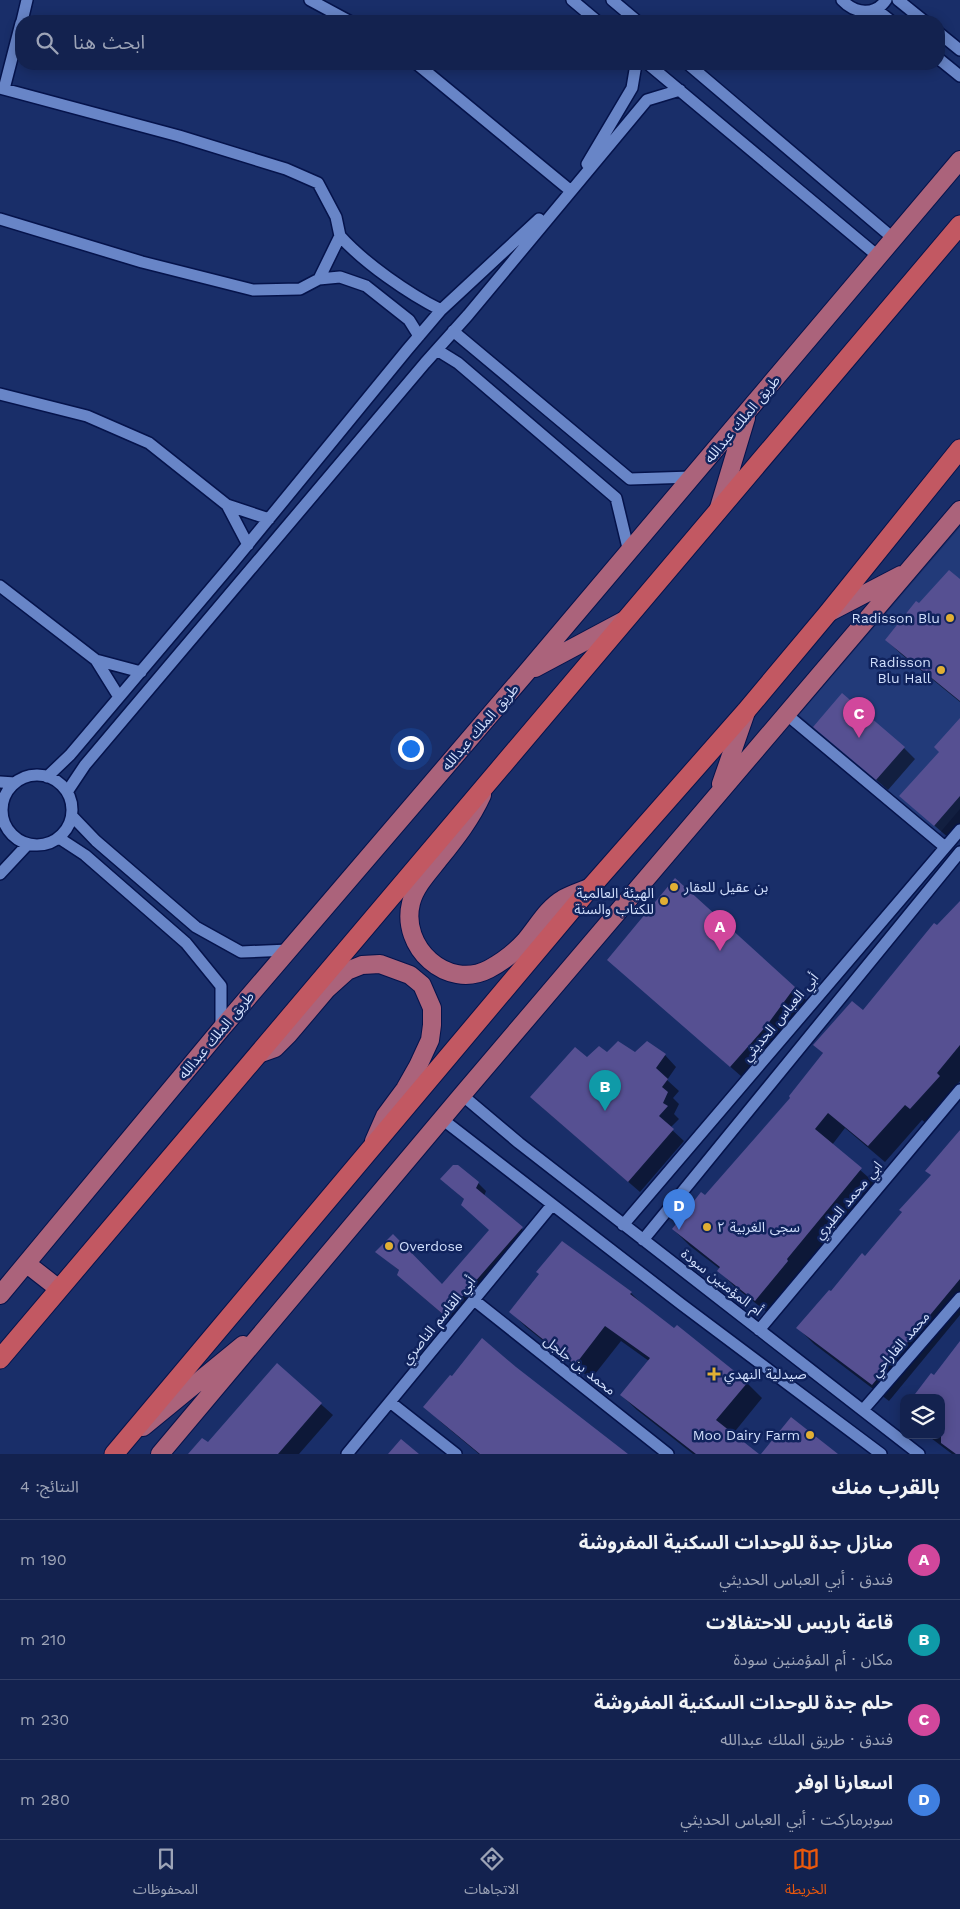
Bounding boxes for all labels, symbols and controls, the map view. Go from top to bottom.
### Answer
search box [15,15,945,70]
icon: search [33,29,61,57]
text: ابحث هنا [73,31,145,54]
street label: طريق الملك عبدالله [701,372,785,467]
place label: Radisson Blu [852,610,940,626]
marker: Radisson Blu [944,612,956,624]
place label: Radisson Blu Hall [869,654,932,686]
marker: Radisson Blu Hall [935,664,947,676]
street label: طريق الملك عبدالله [438,681,523,775]
pin: C [843,697,875,738]
your location [398,736,424,762]
place label: بن عقيل للعقار [683,879,768,896]
marker: بن عقيل للعقار [668,881,680,893]
place label: الهيئة العالمية للكتاب والسنة [574,885,654,918]
marker: الهيئة العالمية للكتاب والسنة [658,895,670,907]
pin: A [704,910,736,951]
street label: أبي العباس الحديثي [738,969,824,1066]
street label: طريق الملك عبدالله [175,988,259,1083]
pin: B [589,1070,621,1111]
street label: ابي محمد الطبري [811,1158,888,1244]
pin: D [663,1189,695,1230]
place label: سجى الغربية ٢ [717,1219,800,1236]
marker: سجى الغربية ٢ [701,1221,713,1233]
place label: Overdose [399,1238,463,1254]
marker: Overdose [383,1240,395,1252]
street label: أم المؤمنين سودة [676,1245,767,1321]
street label: أبي القاسم الناصري [397,1272,481,1369]
street label: محمد القاراحي [867,1308,935,1382]
street label: محمد بن جلجل [540,1332,619,1399]
place label: صيدلية النهدي [724,1366,807,1385]
marker: صيدلية النهدي [708,1368,720,1380]
map controls [900,1394,945,1439]
button: layers [900,1394,945,1439]
place label: Moo Dairy Farm [693,1427,800,1443]
marker: Moo Dairy Farm [804,1429,816,1441]
text: بالقرب منك [832,1474,940,1499]
text: النتائج: 4 [20,1477,79,1496]
text: منازل جدة للوحدات السكنية المفروشة [579,1531,893,1554]
text: 190 m [20,1550,67,1569]
text: A [919,1550,929,1569]
text: فندق · أبي العباس الحديثي [719,1570,893,1589]
text: قاعة باريس للاحتفالات [706,1611,893,1634]
text: 210 m [20,1630,66,1649]
text: B [919,1630,929,1649]
text: مكان · أم المؤمنين سودة [733,1650,893,1669]
text: حلم جدة للوحدات السكنية المفروشة [594,1691,893,1714]
text: 230 m [20,1710,69,1729]
text: C [919,1710,929,1729]
text: فندق · طريق الملك عبدالله [720,1730,893,1749]
text: اسعارنا اوفر [796,1771,893,1794]
text: 280 m [20,1790,70,1809]
text: D [918,1790,930,1809]
text: سوبرماركت · أبي العباس الحديثي [680,1810,893,1829]
tab: المحفوظات [133,1845,198,1904]
tab: الاتجاهات [464,1845,519,1904]
tab: الخريطة [785,1845,827,1904]

